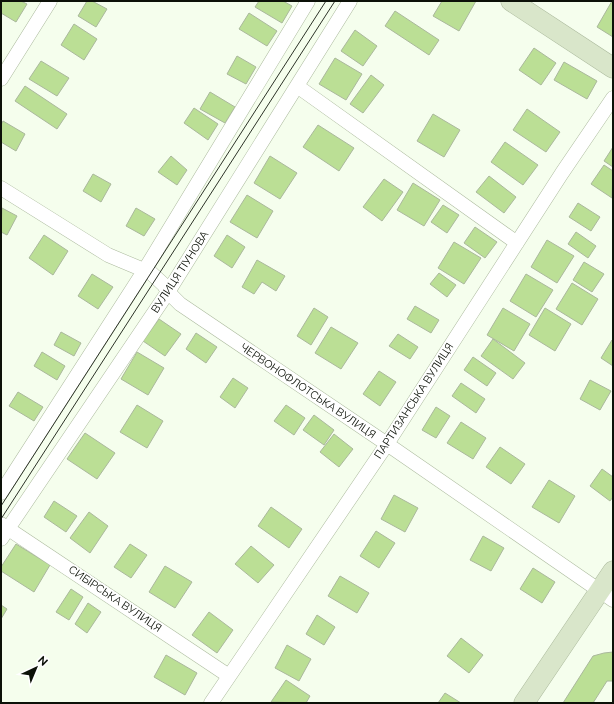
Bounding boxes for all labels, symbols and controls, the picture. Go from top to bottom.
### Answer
street label: ВУЛИЦЯ ТІУНОВА [149,228,212,315]
street label: ЧЕРВОНОФЛОТСЬКА ВУЛИЦЯ [238,341,378,441]
street label: ПАРТИЗАНСЬКА ВУЛИЦЯ [372,341,456,461]
street label: СИБІРСЬКА ВУЛИЦЯ [66,563,164,635]
north arrow [16,648,56,688]
text: N [35,654,50,669]

